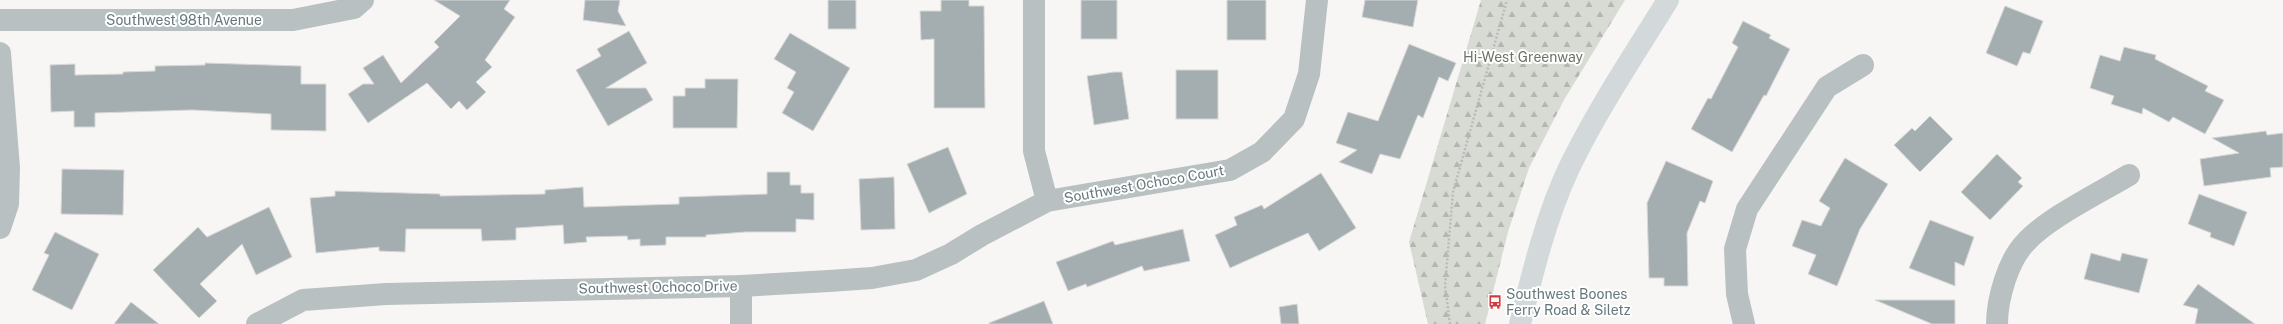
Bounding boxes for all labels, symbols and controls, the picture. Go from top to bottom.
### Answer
street label: Southwest 98th Avenue [106,12,262,28]
park label: Hi-West Greenway [1463,49,1583,65]
street label: Southwest Ochoco Court [1063,162,1225,206]
street label: Southwest Ochoco Drive [578,278,738,296]
place label: Southwest Boones Ferry Road & Siletz [1506,286,1631,318]
bus stop icon: Southwest Boones Ferry Road & Siletz [1487,294,1503,310]

